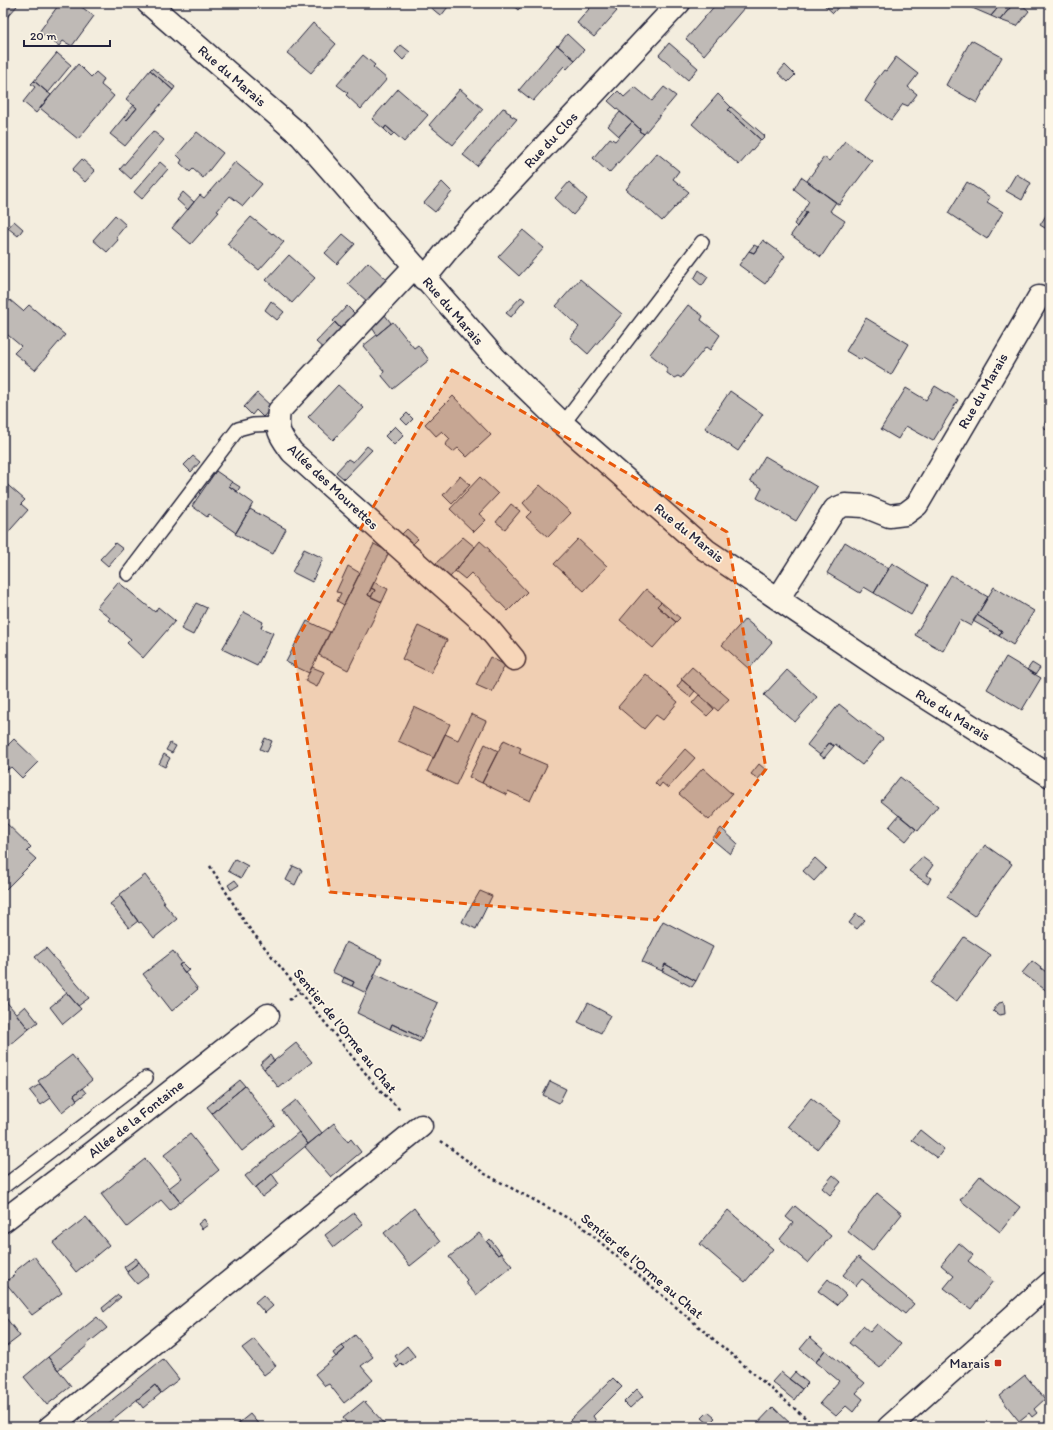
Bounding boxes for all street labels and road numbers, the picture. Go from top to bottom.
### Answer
street label: Rue du Marais [194,42,270,110]
street label: Rue du Clos [521,108,581,172]
street label: Rue du Marais [419,273,487,349]
street label: Rue du Marais [954,350,1012,432]
street label: Allée des Mourettes [284,441,382,533]
street label: Rue du Marais [651,500,727,566]
street label: Rue du Marais [912,685,994,745]
street label: Sentier de l'Orme au Chat [290,965,400,1097]
street label: Allée de la Fontaine [85,1076,188,1162]
street label: Sentier de l'Orme au Chat [577,1210,707,1322]

